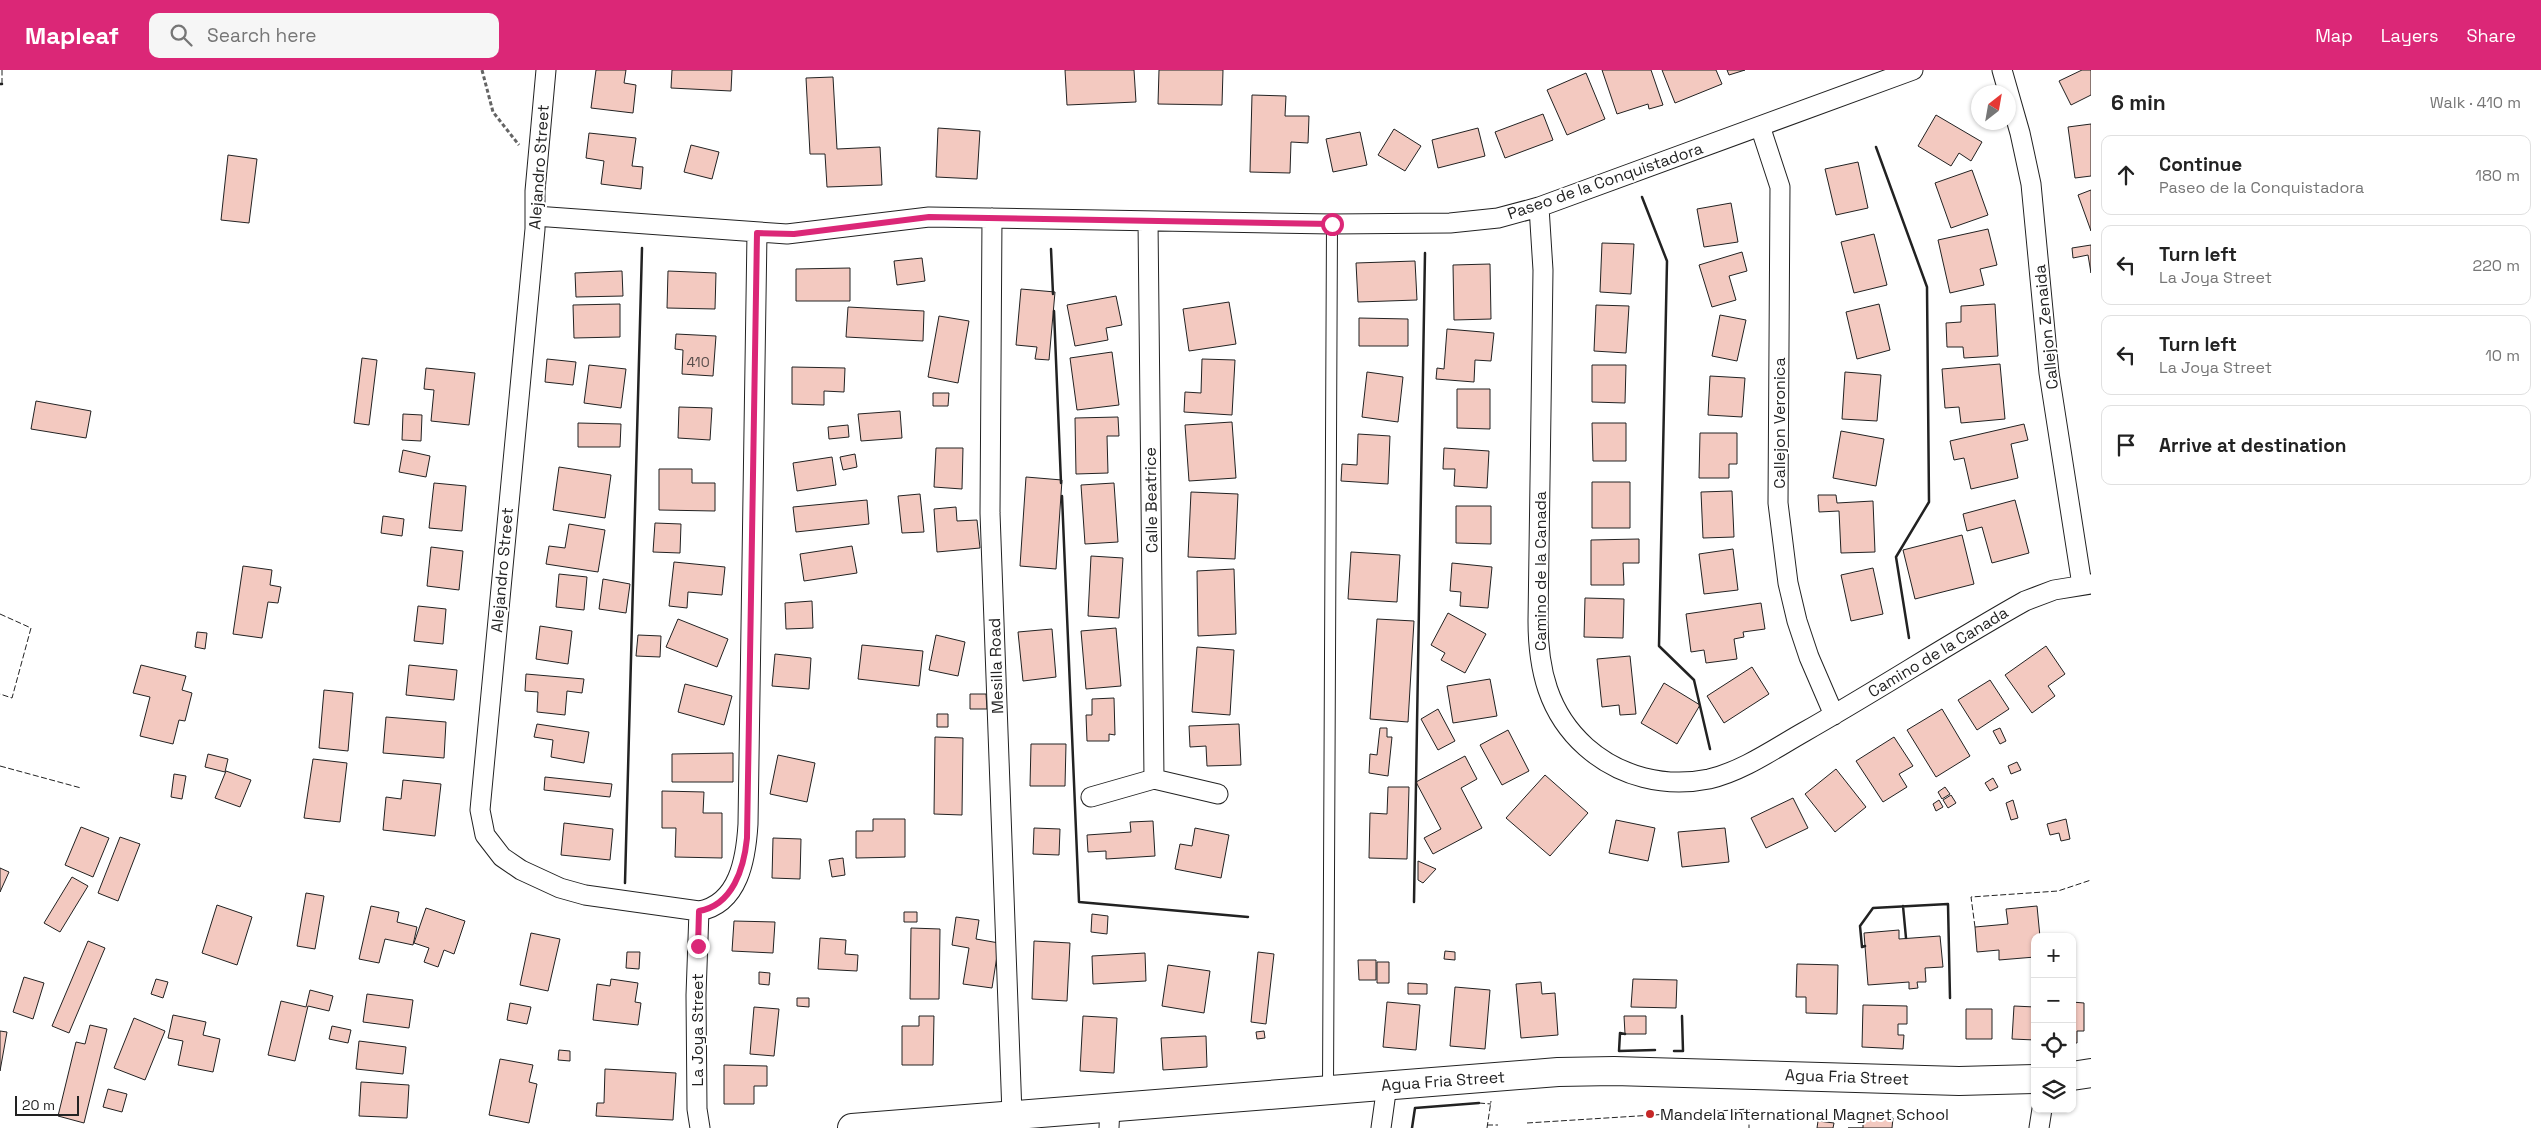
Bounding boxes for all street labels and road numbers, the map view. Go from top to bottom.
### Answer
street label: Alejandro Street [524,104,554,230]
street label: Paseo de la Conquistadora [1505,138,1705,224]
street label: Callejon Zenaida [2029,264,2063,390]
street label: Callejon Veronica [1769,357,1790,489]
street label: Calle Beatrice [1140,447,1162,553]
street label: Camino de la Canada [1530,491,1551,651]
street label: Alejandro Street [486,507,518,633]
street label: Camino de la Canada [1864,602,2012,702]
street label: Mesilla Road [984,618,1008,714]
street label: La Joya Street [687,973,708,1087]
street label: Agua Fria Street [1785,1064,1909,1090]
street label: Agua Fria Street [1380,1066,1506,1096]

